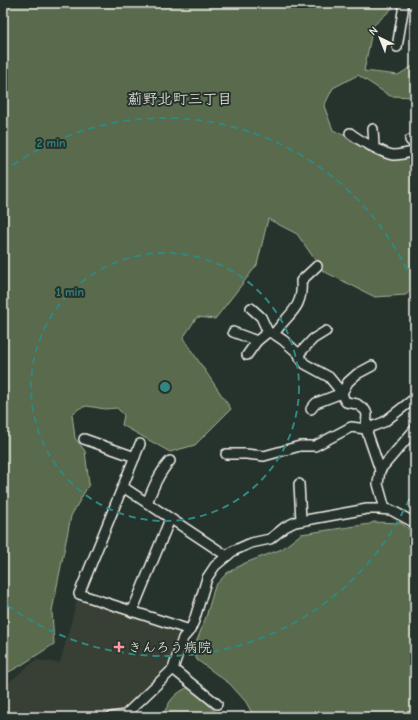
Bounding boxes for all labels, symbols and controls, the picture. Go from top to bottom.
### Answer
north arrow [360,18,400,58]
text: N [366,24,381,38]
district label: 薊野北町三丁目 [127,90,233,108]
text: 2 min [36,136,66,150]
text: 1 min [56,285,84,299]
centre of rings [158,380,172,394]
place label: きんろう病院 [128,639,212,656]
marker: きんろう病院 [113,641,125,653]

